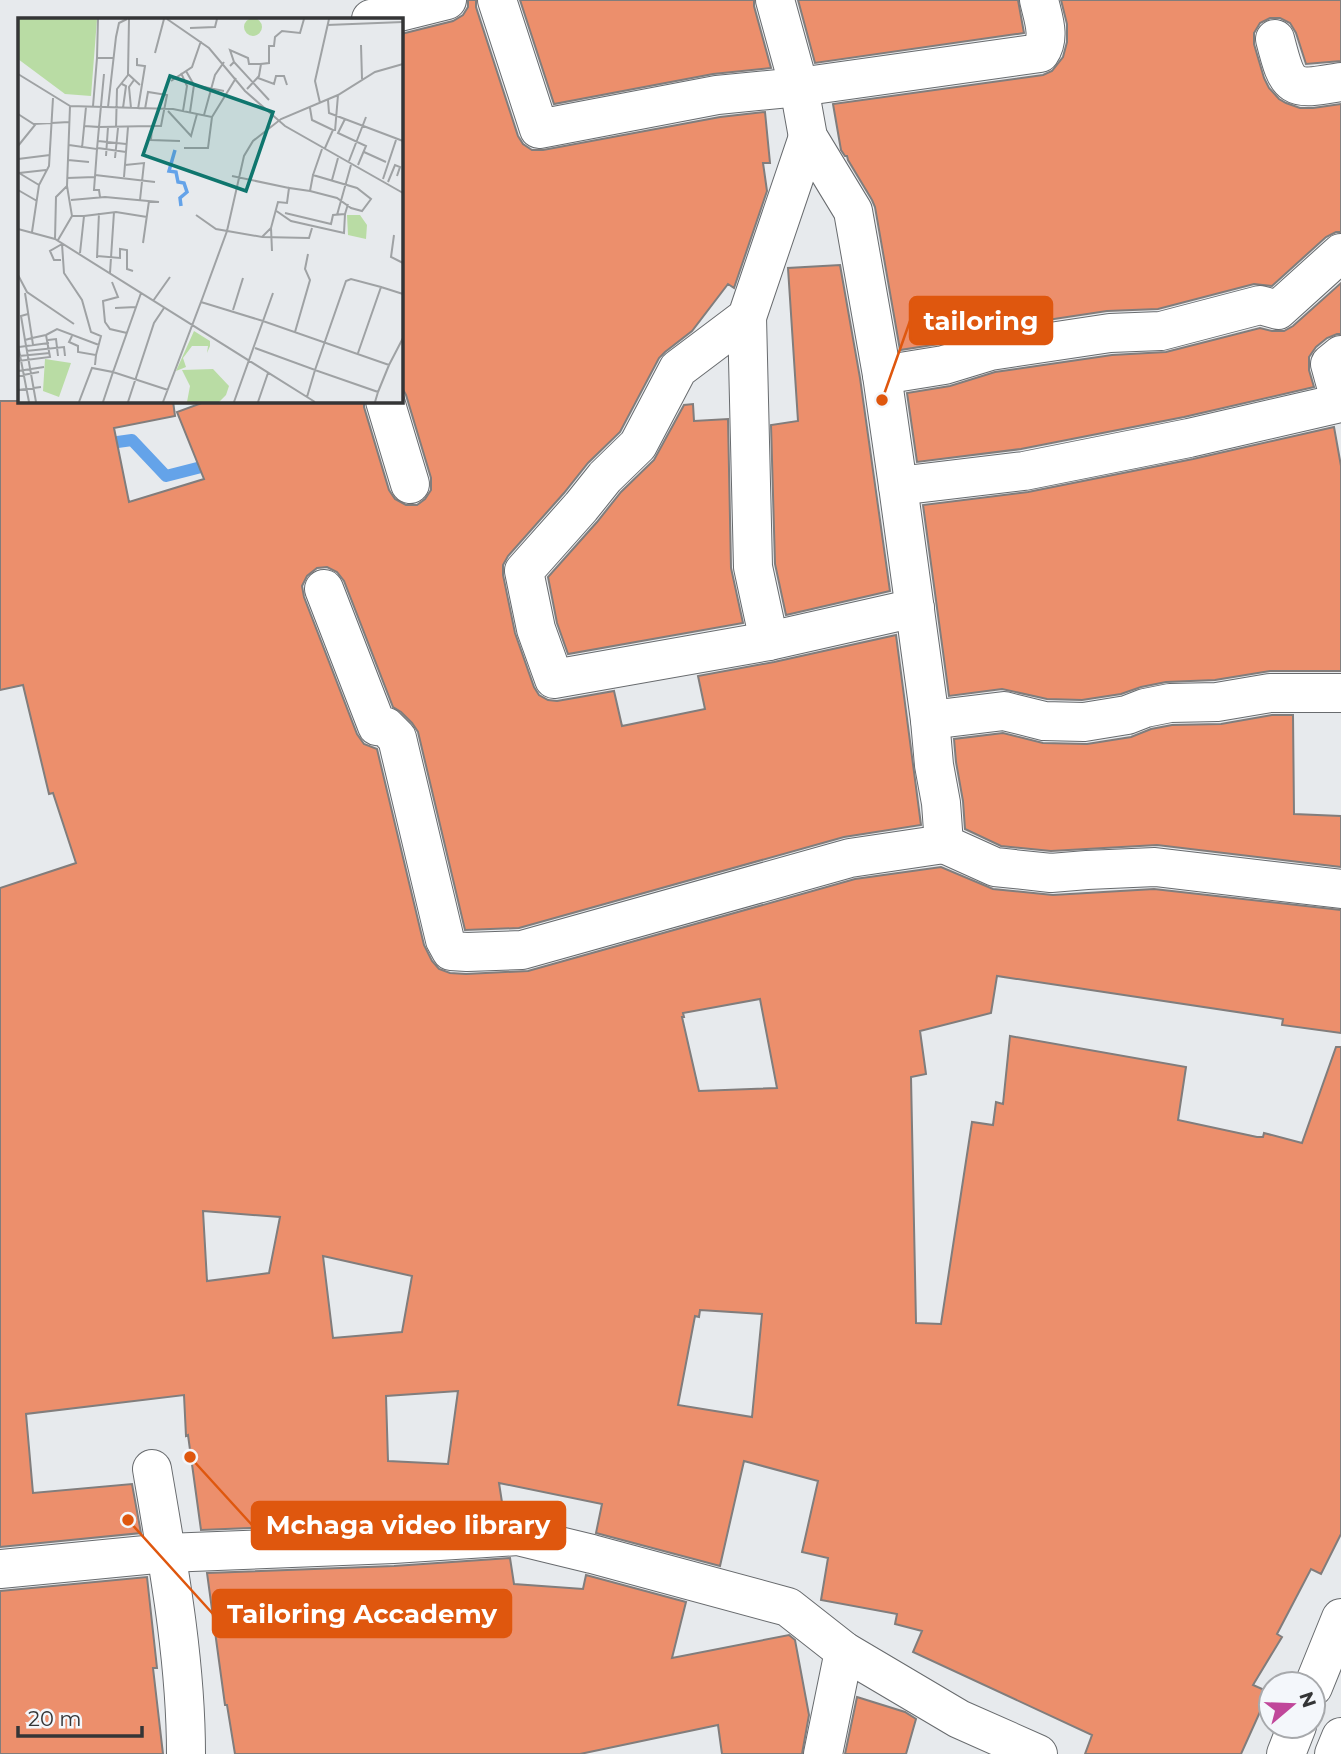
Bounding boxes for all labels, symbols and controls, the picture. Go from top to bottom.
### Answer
inset map [18,18,402,402]
callout: tailoring [910,297,1052,344]
text: tailoring [924,305,1038,337]
callout: Mchaga video library [252,1502,565,1549]
text: Mchaga video library [266,1509,551,1541]
callout: Tailoring Accademy [213,1590,511,1637]
text: Tailoring Accademy [227,1598,498,1630]
north arrow [1257,1670,1327,1740]
text: N [1294,1689,1321,1711]
scale bar [18,1694,142,1738]
text: 20 m [28,1706,82,1731]

